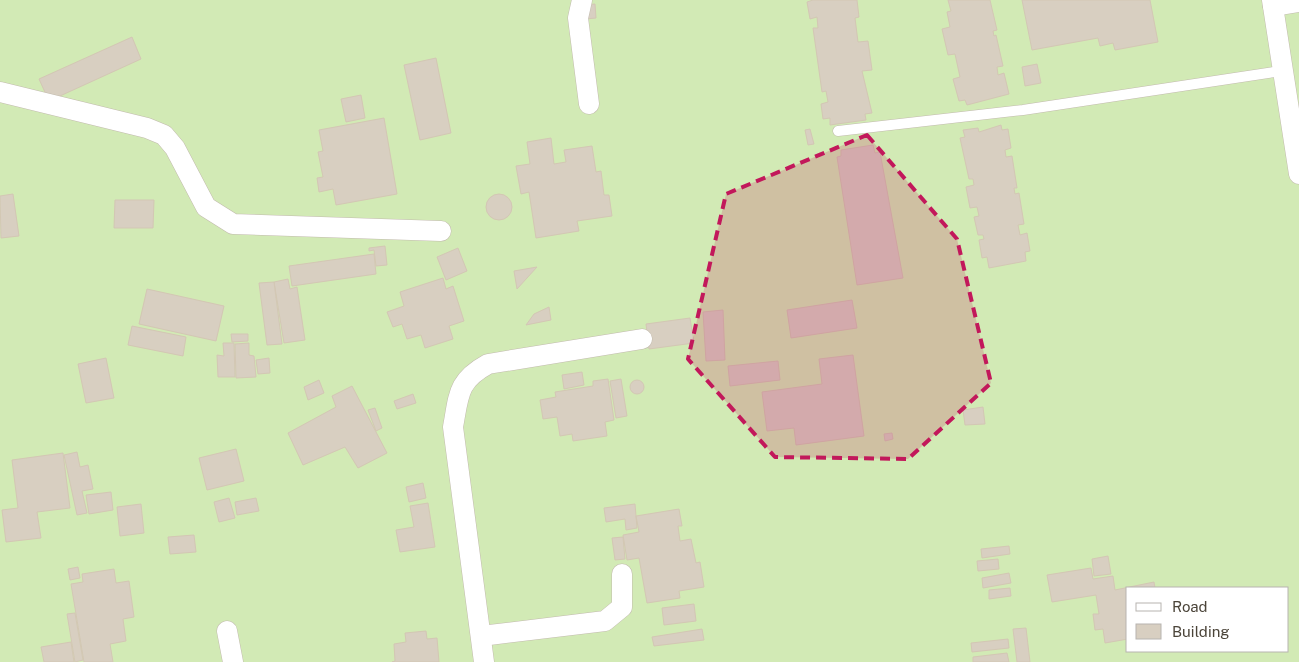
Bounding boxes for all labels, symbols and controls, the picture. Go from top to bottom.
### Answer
legend [1126,587,1289,652]
text: Road [1172,598,1208,615]
text: Building [1172,623,1230,640]

